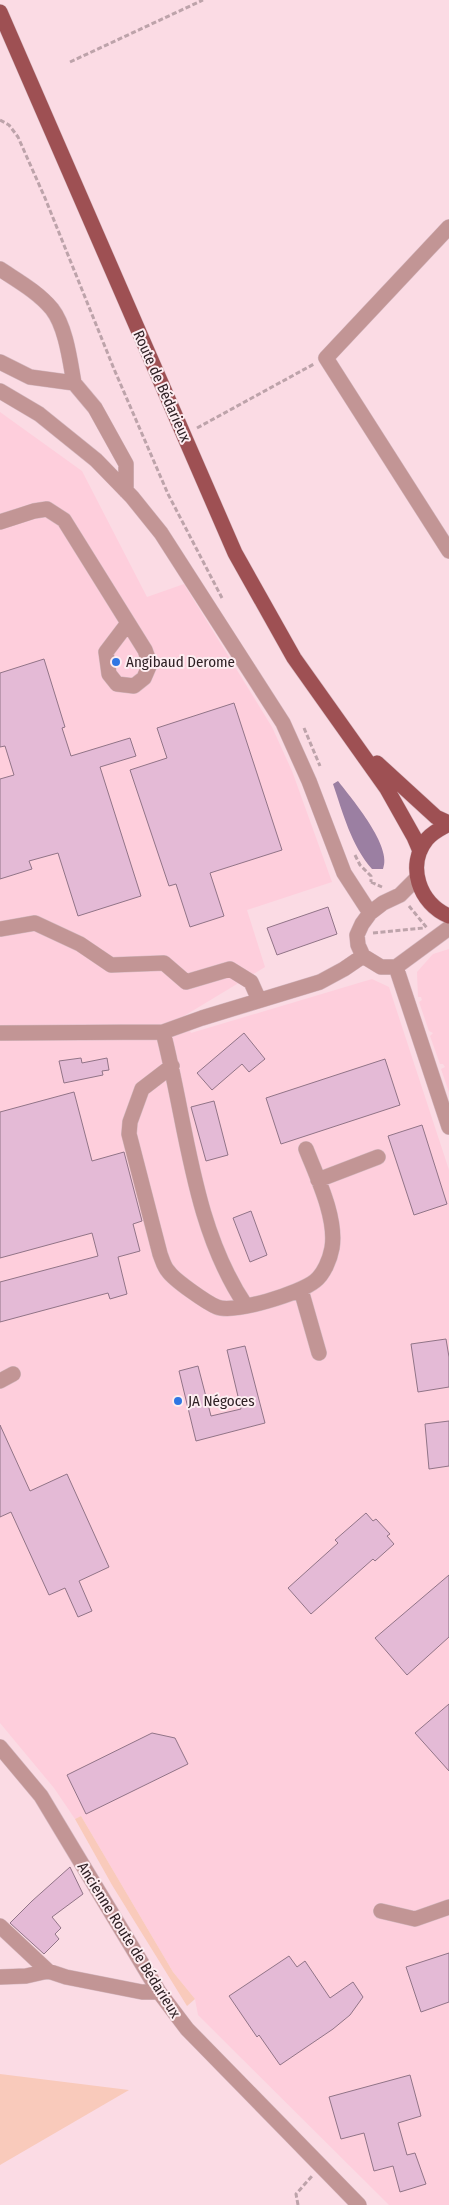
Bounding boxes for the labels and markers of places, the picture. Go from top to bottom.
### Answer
place label: Angibaud Derome [126,653,235,671]
marker: Angibaud Derome [110,656,122,668]
place label: JA Négoces [188,1392,255,1410]
marker: JA Négoces [172,1395,184,1407]

